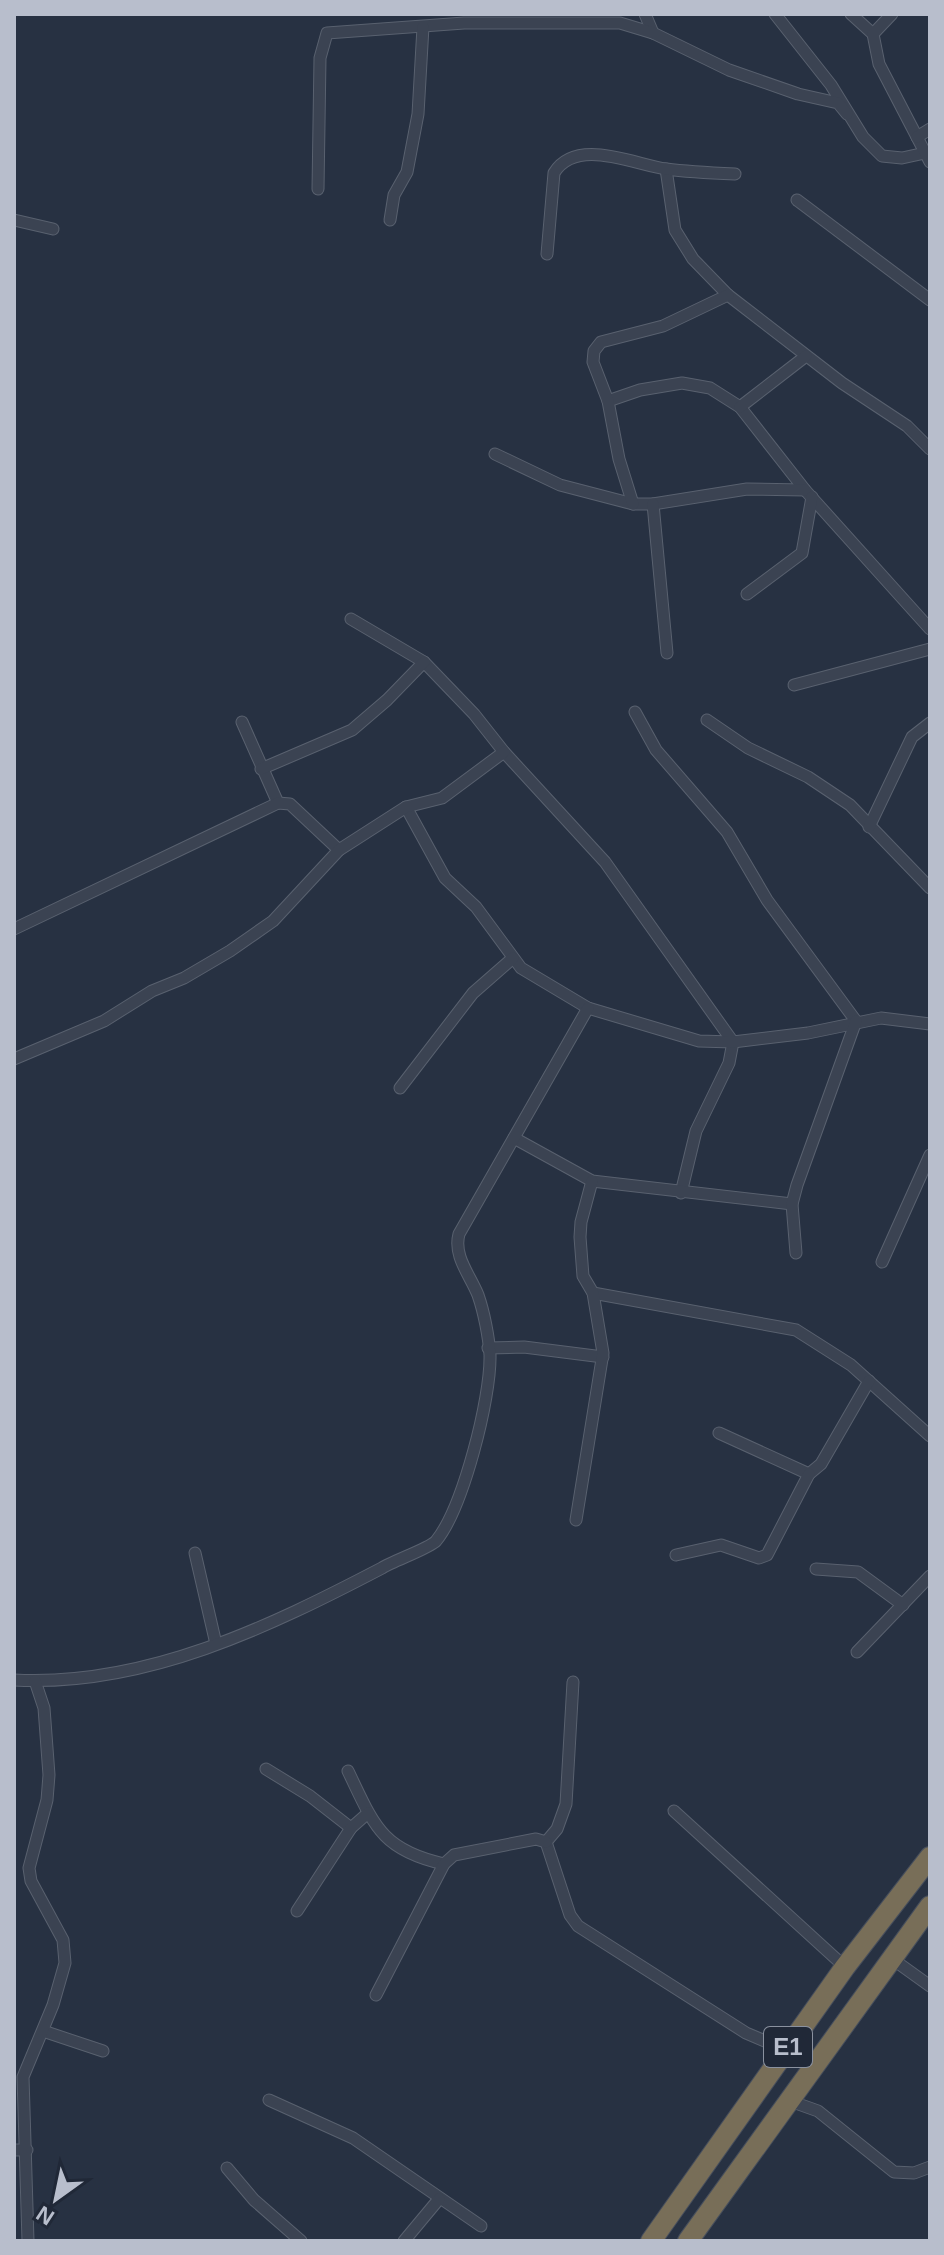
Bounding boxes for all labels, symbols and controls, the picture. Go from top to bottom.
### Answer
road number: E1 [764,2027,812,2067]
north arrow [16,2159,96,2239]
text: N [32,2201,59,2230]

